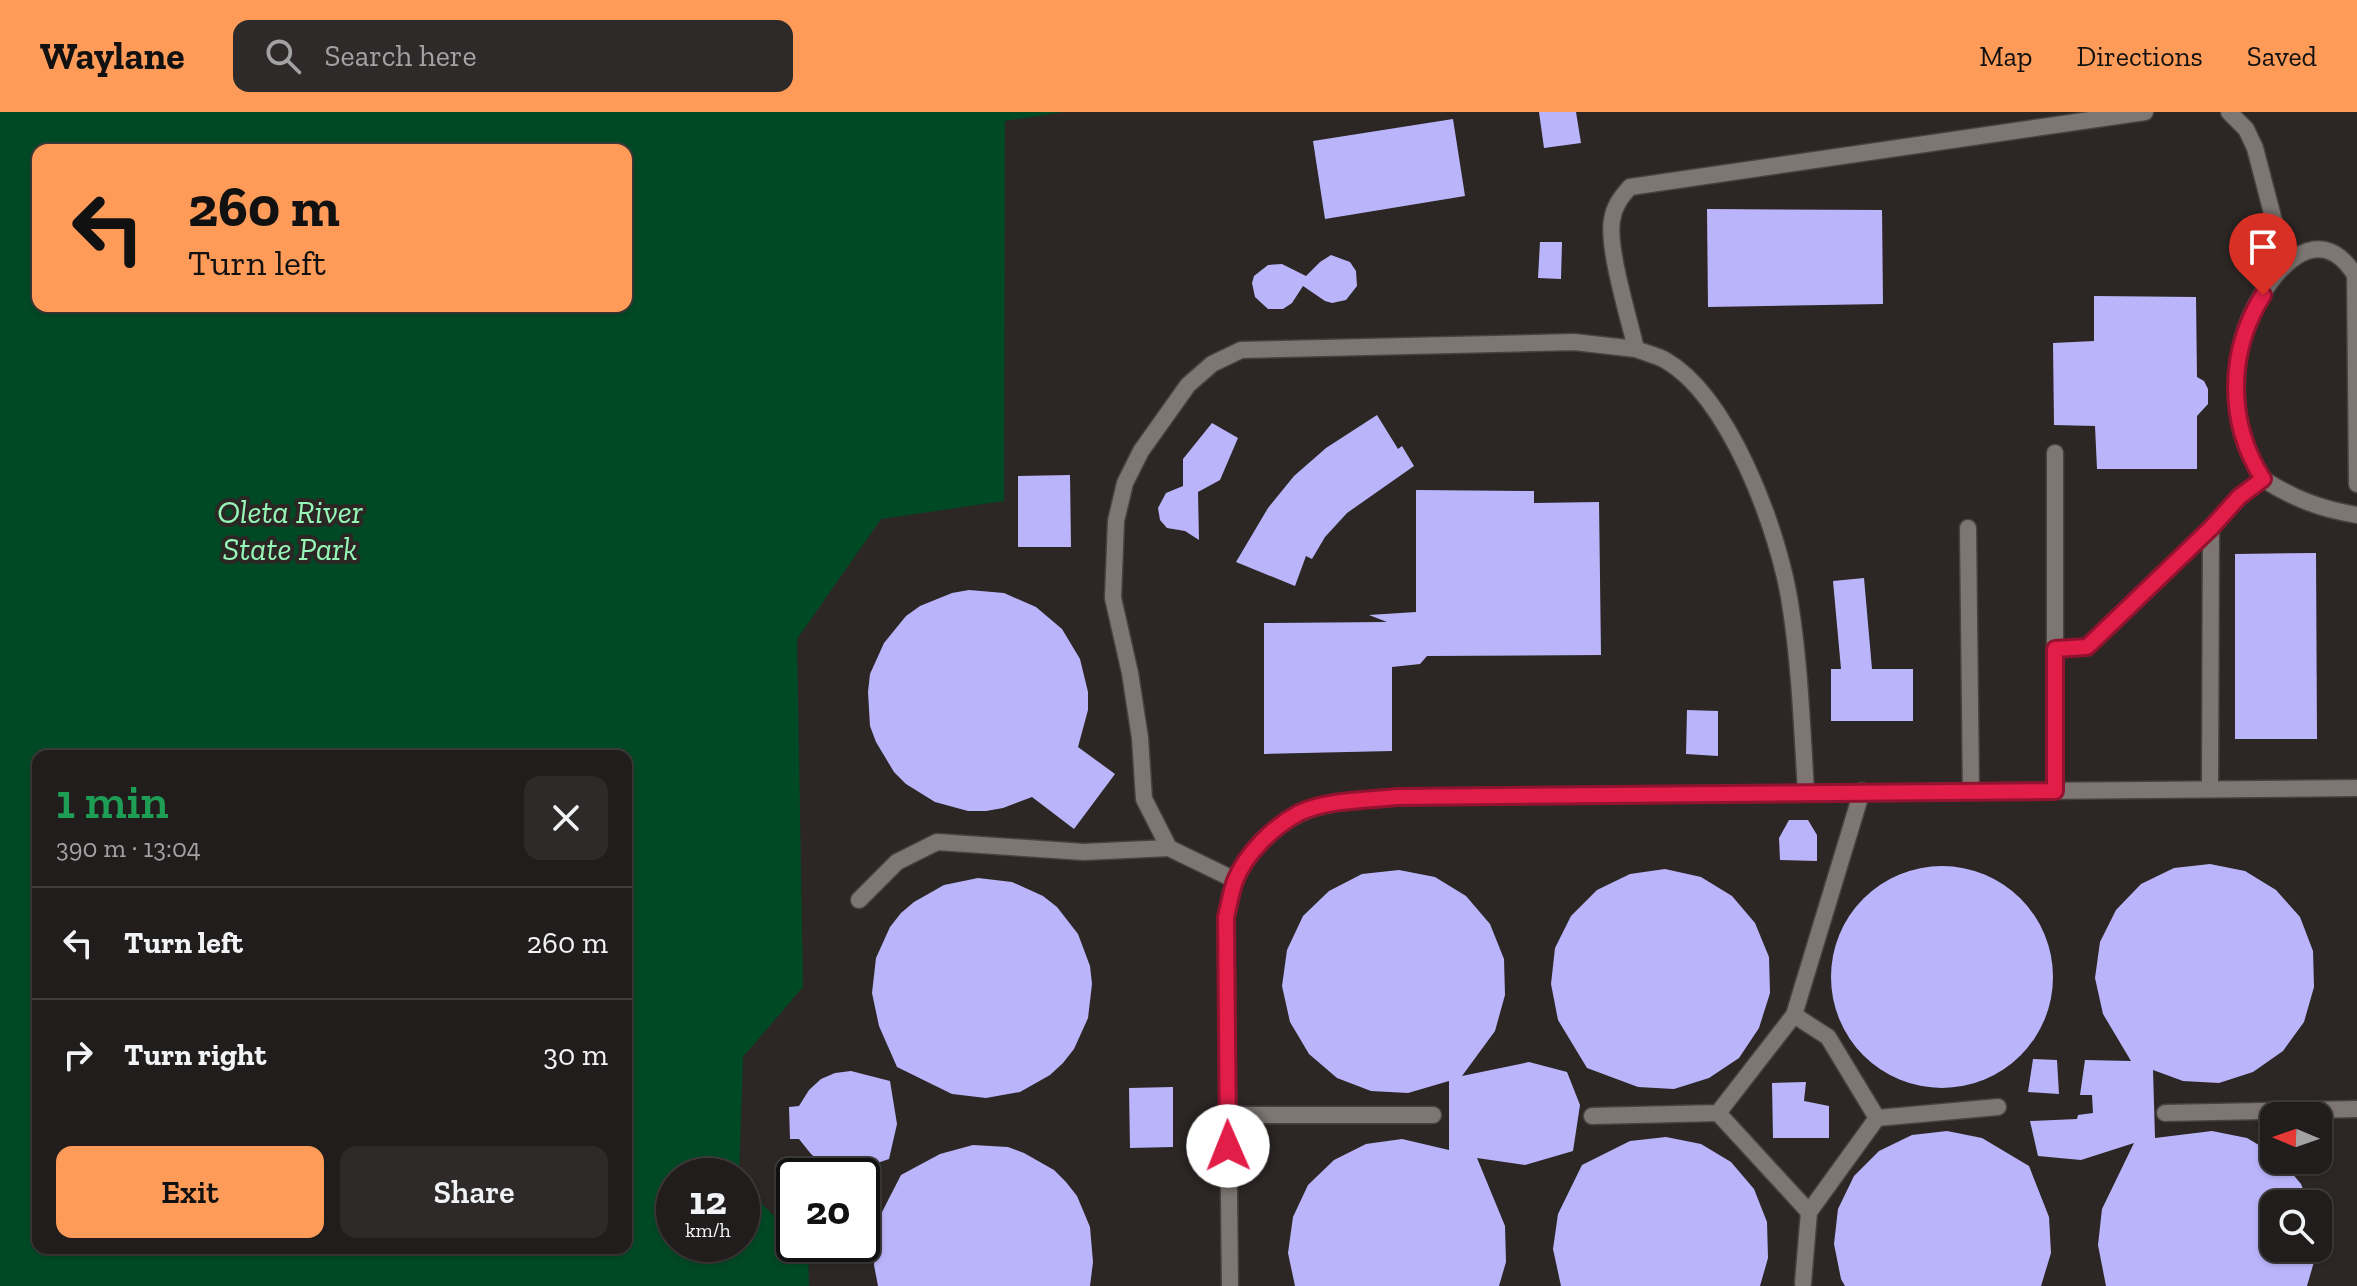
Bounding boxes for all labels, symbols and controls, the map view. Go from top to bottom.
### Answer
search box [233,20,793,92]
text: Waylane [40,33,185,79]
icon: search [261,34,305,78]
text: Search here [325,38,477,74]
text: Map [1979,40,2032,73]
text: Directions [2076,40,2203,73]
text: Saved [2247,40,2317,73]
text: 260 m [188,173,340,240]
icon: left [56,176,160,280]
pin [2229,213,2297,295]
icon: arrive [2241,225,2285,269]
text: Turn left [188,241,326,284]
park label: Oleta River State Park [217,493,364,568]
text: 1 min [56,773,169,830]
button: close [524,776,608,860]
text: 390 m · 13:04 [56,832,201,864]
icon: left [56,921,100,965]
text: Turn left [124,925,243,961]
text: 260 m [527,925,608,961]
icon: right [56,1033,100,1077]
text: Turn right [124,1037,266,1073]
text: 30 m [543,1037,608,1073]
north arrow [2260,1102,2332,1174]
map controls [2260,1102,2332,1262]
position arrow [1186,1104,1270,1188]
button: Exit [56,1146,324,1238]
button: Share [340,1146,608,1238]
speed limit sign: 20 [776,1158,880,1262]
text: 12 [689,1176,727,1224]
button: search [2260,1190,2332,1262]
text: km/h [685,1218,731,1242]

